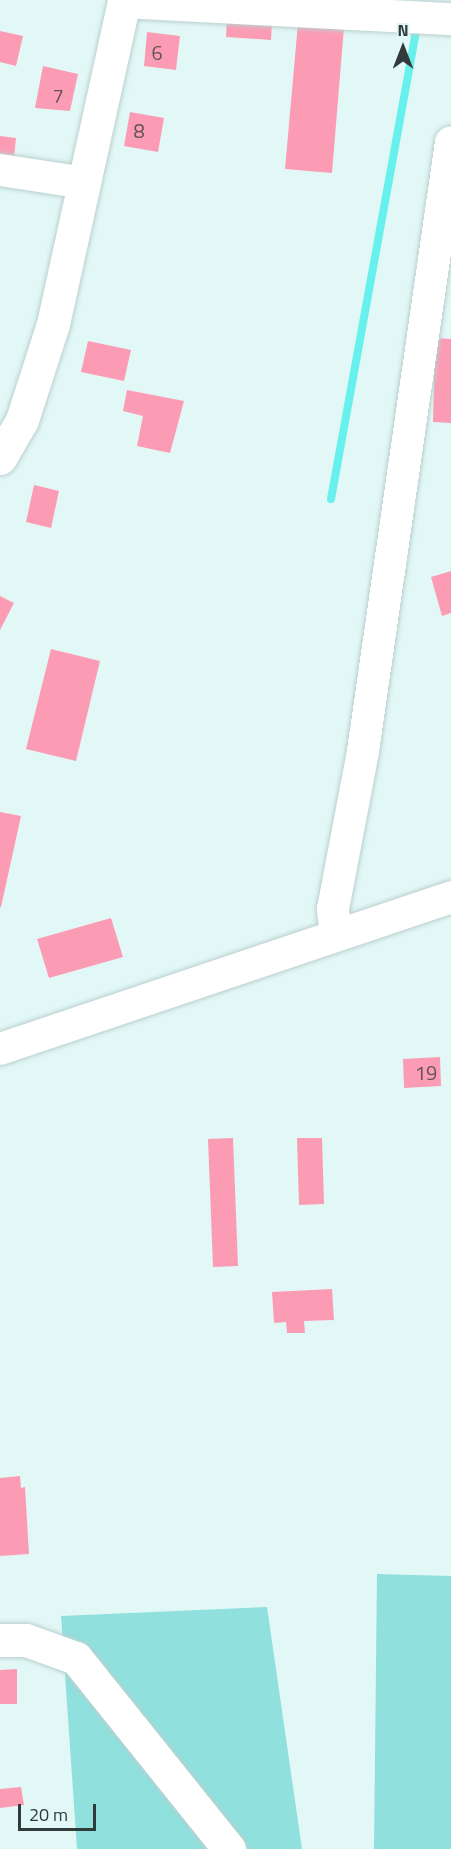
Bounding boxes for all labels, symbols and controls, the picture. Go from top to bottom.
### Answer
north arrow [373,18,433,78]
text: N [397,18,409,42]
house number: 6 [151,40,163,64]
house number: 7 [52,83,64,107]
house number: 8 [133,118,145,142]
house number: 19 [415,1060,437,1084]
scale bar [21,1792,99,1830]
text: 20 m [29,1801,68,1828]

